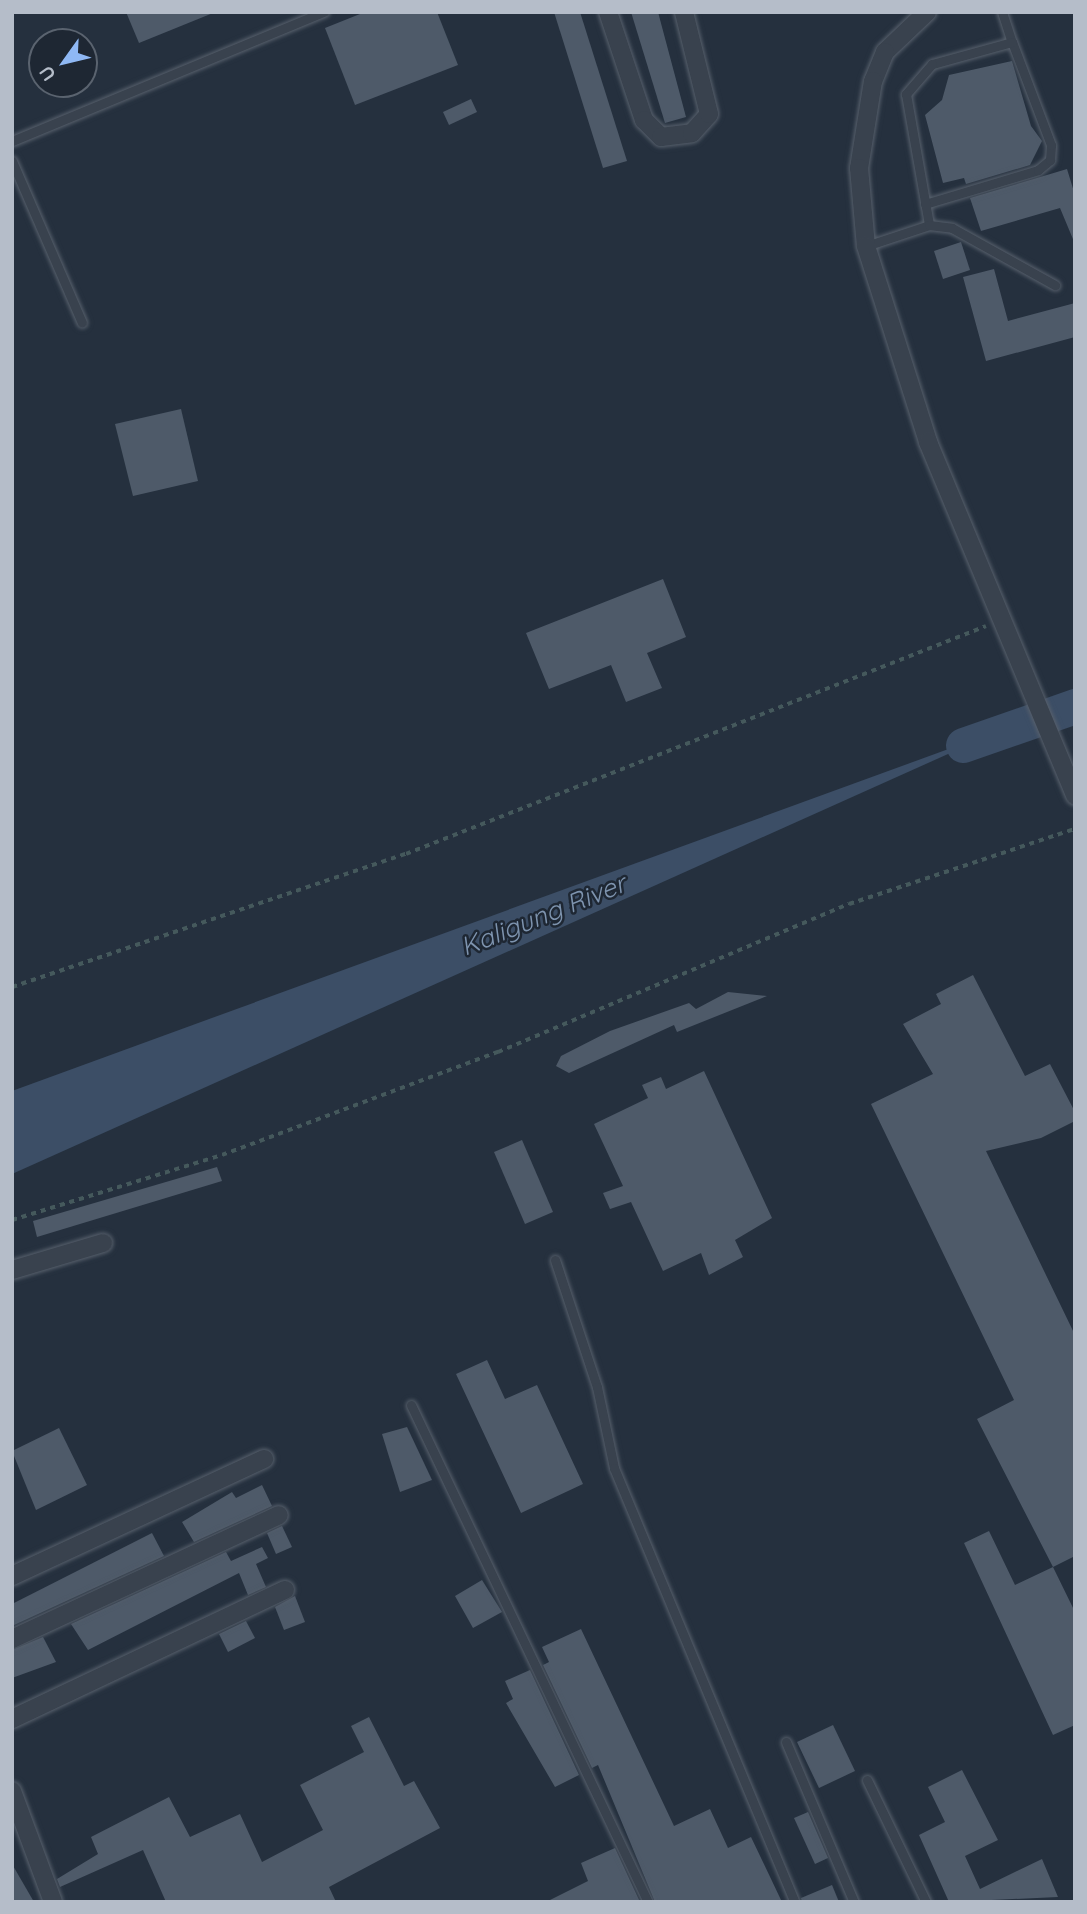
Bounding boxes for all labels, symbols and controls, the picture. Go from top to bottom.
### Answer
north arrow [28,28,98,98]
text: U [34,61,61,86]
water label: Kaligung River [456,868,630,962]

